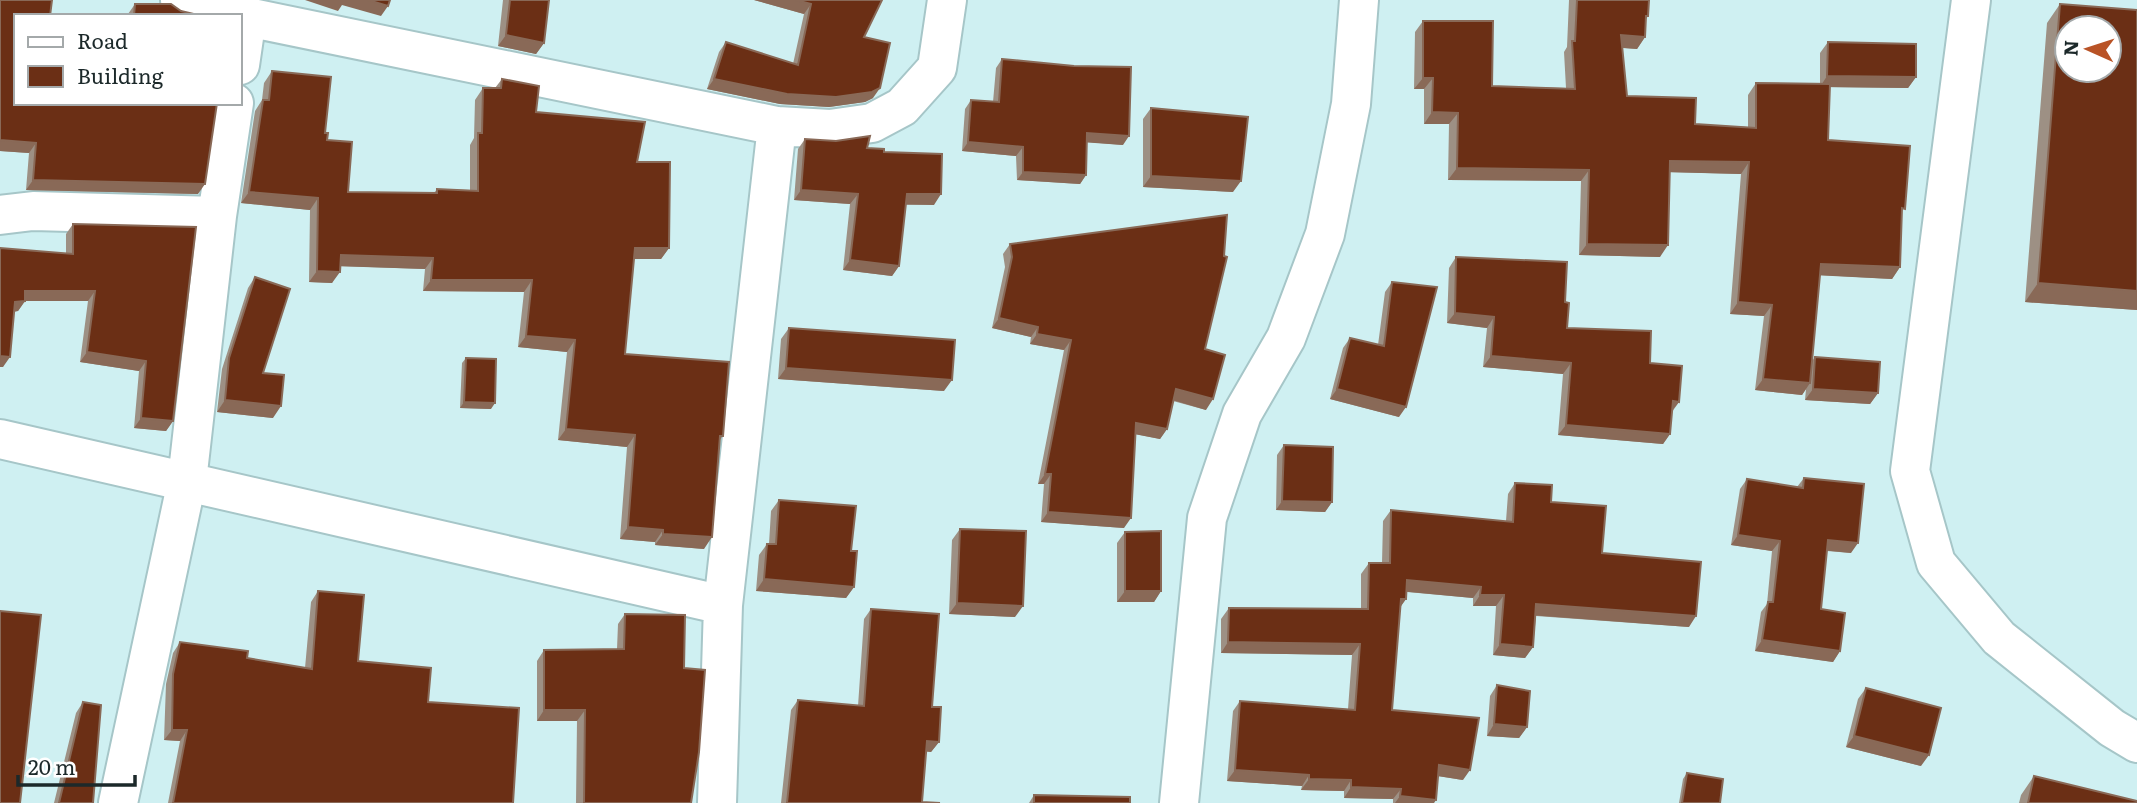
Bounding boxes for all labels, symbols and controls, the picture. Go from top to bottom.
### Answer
legend [14,14,242,105]
north arrow [2053,14,2123,84]
text: Road [77,24,128,55]
text: N [2056,39,2084,57]
text: Building [77,59,164,90]
scale bar [18,744,135,788]
text: 20 m [28,750,75,781]

